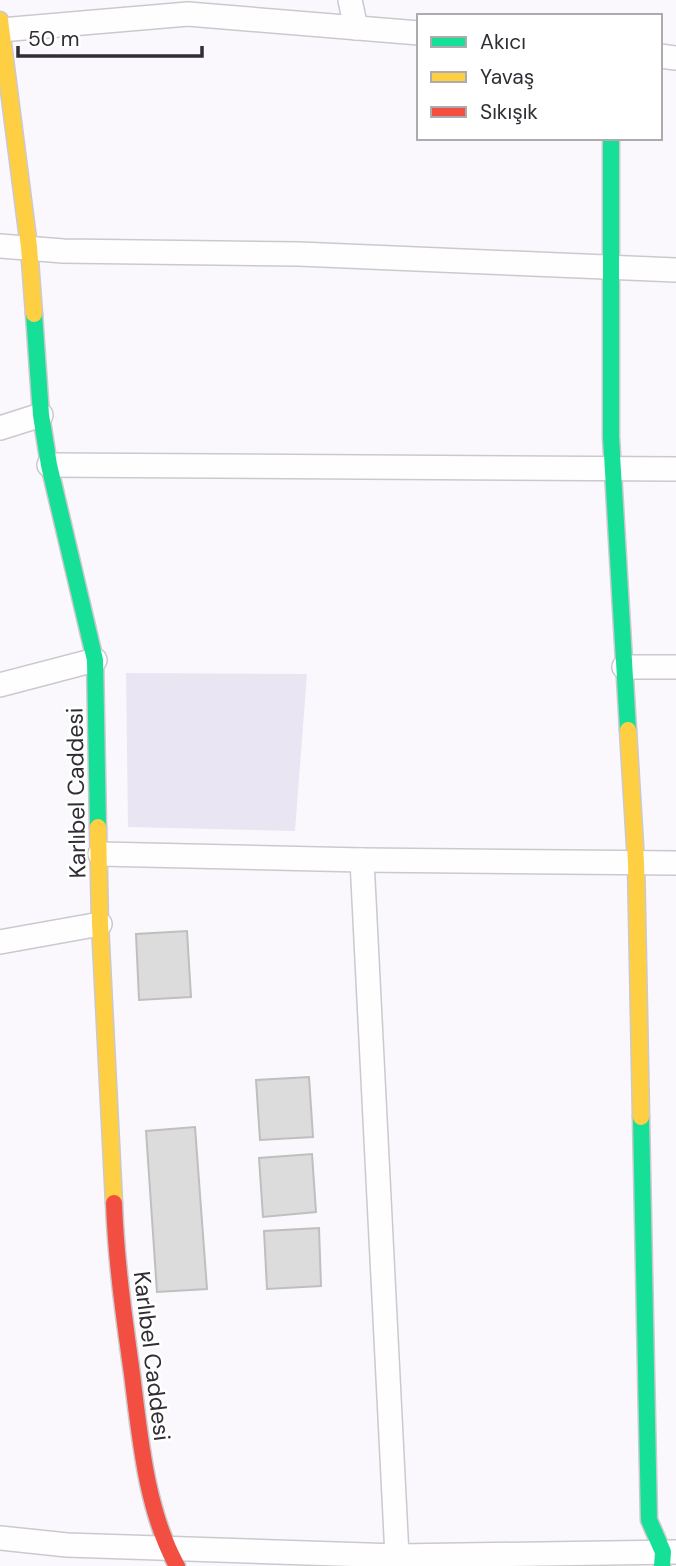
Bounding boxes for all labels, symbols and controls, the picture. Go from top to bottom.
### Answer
scale bar [18,14,201,58]
legend [417,14,662,140]
text: 50 m [28,25,79,53]
text: Akıcı [480,28,526,56]
text: Yavaş [480,63,534,91]
text: Sıkışık [480,98,538,126]
street label: Karlıbel Caddesi [60,707,92,879]
street label: Karlıbel Caddesi [127,1269,177,1443]

